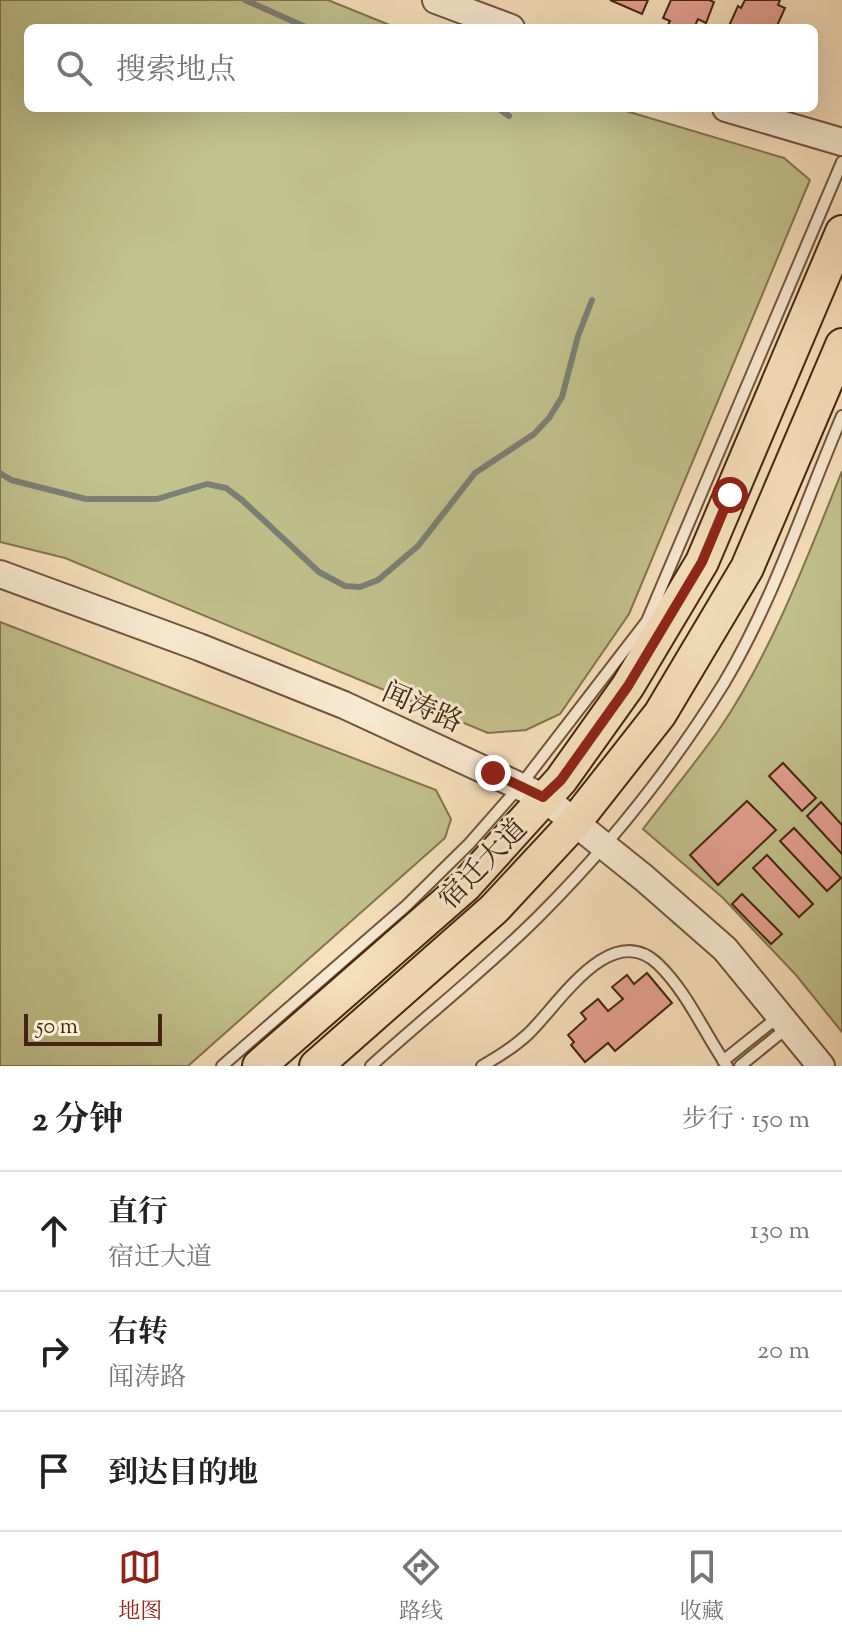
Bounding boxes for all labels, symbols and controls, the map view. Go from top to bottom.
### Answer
search box [24,24,818,112]
icon: search [52,46,96,90]
text: 搜索地点 [116,50,236,93]
route start [712,477,748,513]
street label: 闻涛路 [375,673,468,744]
route end [475,755,511,791]
street label: 宿迁大道 [431,811,537,919]
scale bar [24,1010,162,1046]
text: 50 m [36,1012,78,1044]
text: 2 分钟 [32,1097,123,1146]
text: 步行 · 150 m [682,1102,810,1139]
text: 直行 [108,1192,168,1235]
icon: ahead [32,1209,76,1253]
text: 130 m [750,1213,810,1250]
text: 宿迁大道 [108,1240,212,1277]
text: 右转 [108,1312,168,1355]
icon: right [32,1329,76,1373]
text: 20 m [757,1333,810,1370]
text: 闻涛路 [108,1360,186,1397]
icon: arrive [32,1449,76,1493]
text: 到达目的地 [108,1453,258,1496]
tab: 地图 [118,1545,162,1629]
tab: 路线 [399,1545,443,1629]
tab: 收藏 [680,1545,724,1629]

